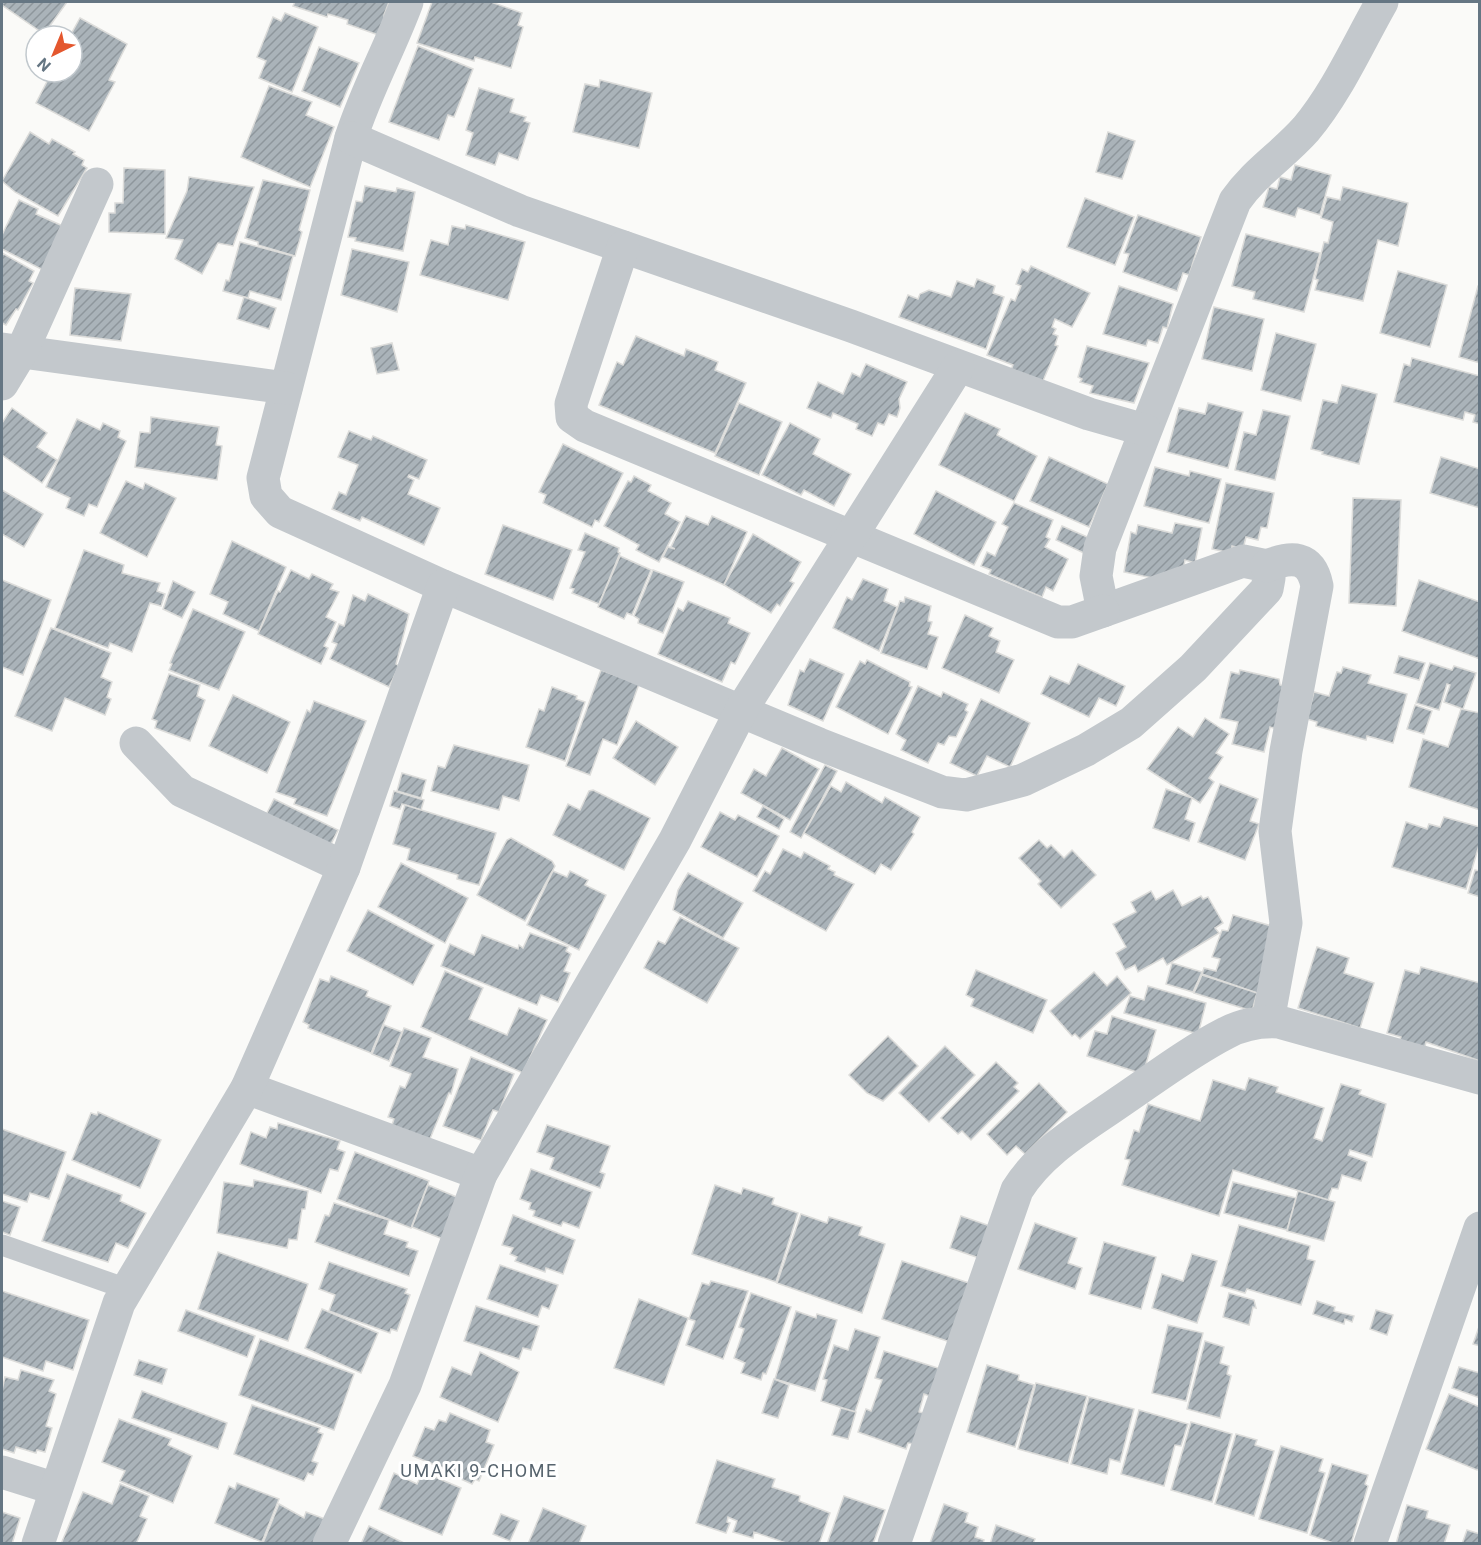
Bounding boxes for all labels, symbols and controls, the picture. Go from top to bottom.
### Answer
north arrow [24,24,84,84]
text: N [34,54,55,75]
district label: UMAKI 9-CHOME [400,1460,558,1481]

